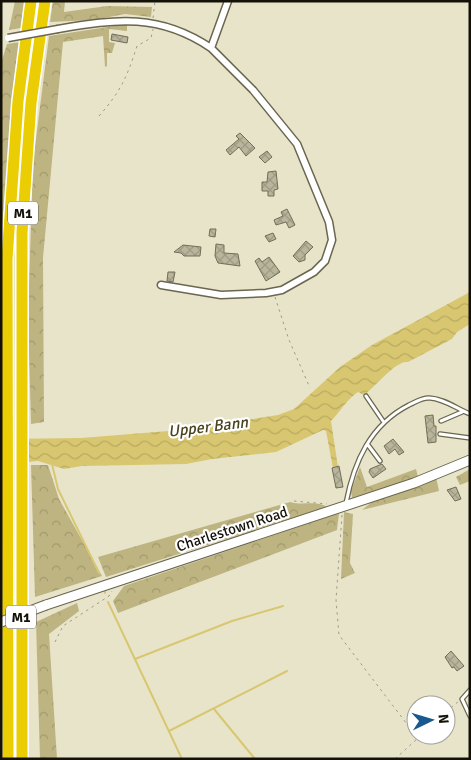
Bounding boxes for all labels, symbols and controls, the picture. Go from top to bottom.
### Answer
road number: M1 [8,202,38,224]
water label: Upper Bann [167,412,250,442]
street label: Charlestown Road [174,503,290,555]
road number: M1 [6,606,36,628]
north arrow [406,695,456,745]
text: N [435,713,452,725]

